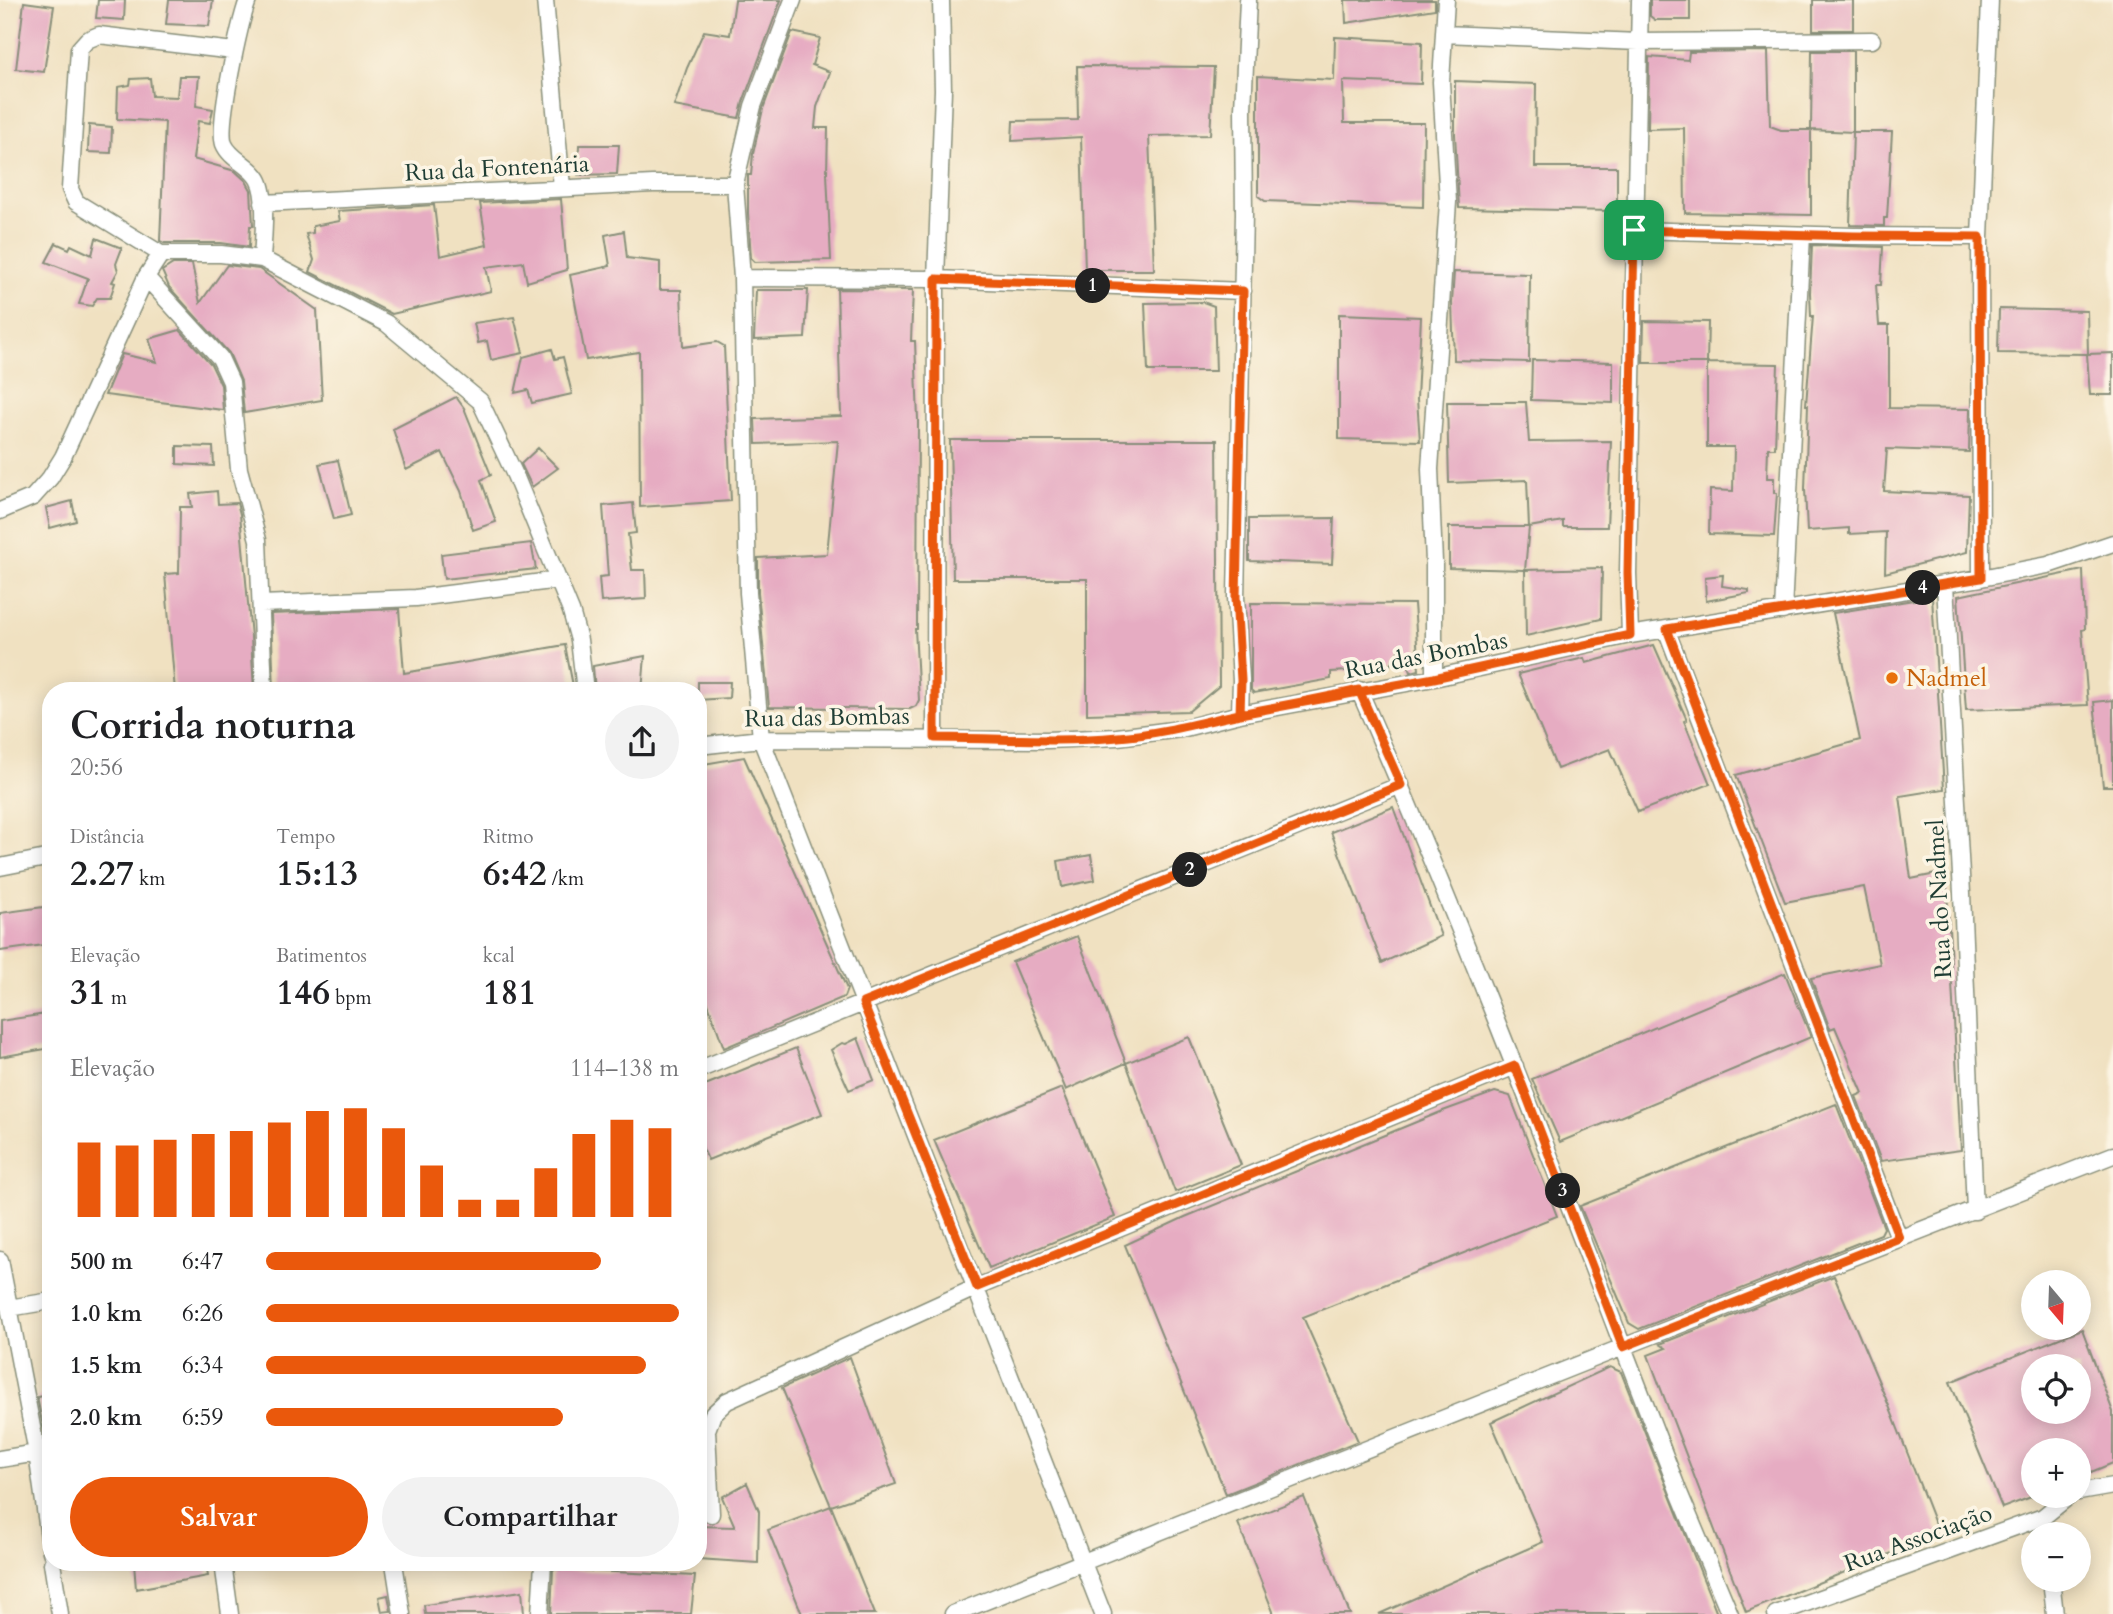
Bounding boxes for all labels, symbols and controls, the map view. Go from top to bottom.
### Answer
street label: Rua da Fontenária [404,147,591,190]
pin [1604,200,1664,260]
icon: arrive [1615,211,1653,249]
pin: 1 [1076,268,1110,304]
text: 1 [1088,272,1097,298]
pin: 4 [1906,570,1940,606]
text: 4 [1918,574,1927,600]
street label: Rua das Bombas [1342,624,1510,687]
place label: Nadmel [1906,662,1987,695]
marker: Nadmel [1884,670,1900,686]
text: Corrida noturna [70,700,356,752]
street label: Rua das Bombas [744,700,910,735]
button: share [605,705,679,779]
text: 20:56 [70,752,123,783]
street label: Rua do Nadmel [1919,818,1960,980]
text: Distância [70,824,144,850]
text: Tempo [276,824,335,850]
text: Ritmo [483,824,534,850]
text: 2.27 [70,850,134,898]
text: 15:13 [276,850,358,898]
text: 6:42 [483,850,547,898]
pin: 2 [1172,852,1208,888]
text: 2 [1185,856,1194,882]
text: km [134,866,165,892]
text: /km [547,866,584,892]
text: Elevação [70,943,140,969]
text: Batimentos [276,943,367,969]
text: kcal [483,943,515,969]
text: 31 [70,969,106,1017]
text: 146 [276,969,330,1017]
text: 181 [483,969,536,1017]
text: m [106,985,127,1011]
text: bpm [330,985,372,1011]
text: Elevação [70,1053,155,1084]
text: 114–138 m [570,1053,679,1084]
pin: 3 [1546,1174,1580,1208]
text: 3 [1558,1177,1567,1203]
text: 500 m [70,1246,133,1277]
text: 6:47 [182,1246,223,1277]
north arrow [2021,1270,2091,1340]
map controls [2021,1270,2091,1592]
text: 1.0 km [70,1298,142,1329]
text: 6:26 [182,1298,223,1329]
text: 1.5 km [70,1350,142,1381]
text: 6:34 [182,1350,223,1381]
button: locate [2021,1354,2091,1424]
text: 2.0 km [70,1402,142,1433]
text: 6:59 [182,1402,223,1433]
button: + [2021,1438,2091,1508]
button: Salvar [70,1477,368,1557]
button: Compartilhar [382,1477,679,1557]
street label: Rua Associação [1840,1496,1997,1581]
button: − [2021,1522,2091,1592]

